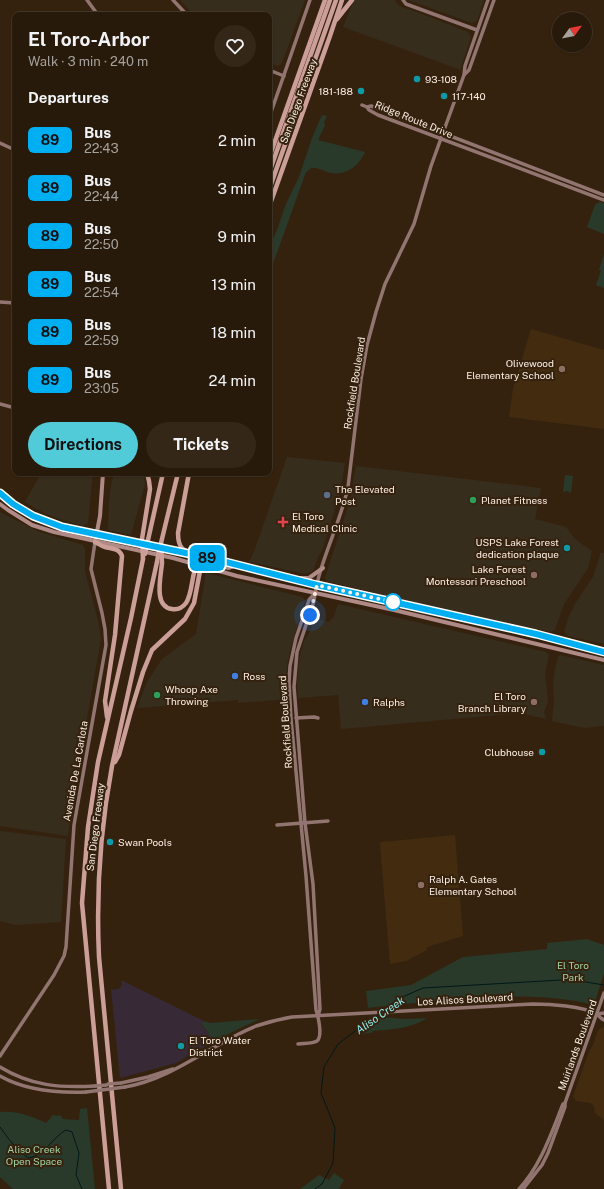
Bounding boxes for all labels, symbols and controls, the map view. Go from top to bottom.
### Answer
north arrow [552,12,592,52]
map controls [552,12,592,52]
button: heart [214,25,256,67]
text: El Toro-Arbor [28,28,150,50]
text: Walk · 3 min · 240 m [28,54,148,69]
street label: San Diego Freeway [277,57,319,145]
place label: 93-108 [425,73,457,85]
marker: 93-108 [412,74,422,84]
place label: 181-188 [318,85,353,97]
marker: 181-188 [356,86,366,96]
text: Departures [28,89,109,106]
place label: 117-140 [452,90,486,102]
marker: 117-140 [439,91,449,101]
street label: Ridge Route Drive [373,98,455,140]
text: Bus [84,124,111,141]
text: 89 [41,132,59,148]
text: 2 min [218,132,256,149]
text: 22:43 [84,141,119,156]
text: Bus [84,172,111,189]
text: 89 [41,180,59,196]
text: 3 min [217,180,256,197]
text: 22:44 [84,189,119,204]
text: Bus [84,220,111,237]
text: 89 [41,228,59,244]
text: 9 min [218,228,256,245]
text: 22:50 [84,237,119,252]
text: Bus [84,268,111,285]
text: 89 [41,276,59,292]
text: 13 min [211,276,256,293]
text: 22:54 [84,285,119,300]
text: Bus [84,316,111,333]
text: 89 [41,324,59,340]
text: 18 min [211,324,256,341]
text: 22:59 [84,333,119,348]
street label: Rockfield Boulevard [341,336,367,430]
place label: Olivewood Elementary School [466,357,554,381]
text: Bus [84,364,111,381]
marker: Olivewood Elementary School [557,364,567,374]
text: 89 [41,372,59,388]
text: 24 min [209,372,256,389]
text: 23:05 [84,381,119,396]
button: Directions [28,422,138,468]
button: Tickets [146,422,256,468]
place label: The Elevated Post [335,483,395,507]
marker: The Elevated Post [322,490,332,500]
place label: Planet Fitness [481,494,547,506]
marker: Planet Fitness [468,495,478,505]
place label: El Toro Medical Clinic [292,510,357,534]
marker: El Toro Medical Clinic [277,516,289,528]
place label: USPS Lake Forest dedication plaque [475,536,559,560]
marker: USPS Lake Forest dedication plaque [562,543,572,553]
line badge: 89 [189,545,225,571]
text: 89 [198,550,216,566]
place label: Lake Forest Montessori Preschool [426,563,526,587]
marker: Lake Forest Montessori Preschool [529,570,539,580]
unlabelled marker [384,593,402,611]
your location [300,605,320,625]
place label: Ross [243,670,265,682]
marker: Ross [230,671,240,681]
street label: Rockfield Boulevard [276,675,294,769]
place label: Whoop Axe Throwing [165,683,218,707]
marker: Whoop Axe Throwing [152,690,162,700]
place label: El Toro Branch Library [458,690,527,714]
place label: Ralphs [373,696,405,708]
marker: Ralphs [360,697,370,707]
marker: El Toro Branch Library [529,697,539,707]
street label: Avenida De La Carlota [60,720,90,822]
place label: Clubhouse [484,746,534,758]
marker: Clubhouse [537,747,547,757]
street label: San Diego Freeway [84,781,106,872]
place label: Swan Pools [118,836,172,848]
marker: Swan Pools [105,837,115,847]
place label: Ralph A. Gates Elementary School [429,873,517,897]
marker: Ralph A. Gates Elementary School [416,880,426,890]
park label: El Toro Park [557,959,589,983]
street label: Los Alisos Boulevard [417,990,513,1008]
water label: Aliso Creek [353,994,407,1036]
street label: Muirlands Boulevard [555,998,599,1092]
place label: El Toro Water District [189,1034,251,1058]
marker: El Toro Water District [176,1041,186,1051]
park label: Aliso Creek Open Space [6,1143,62,1167]

